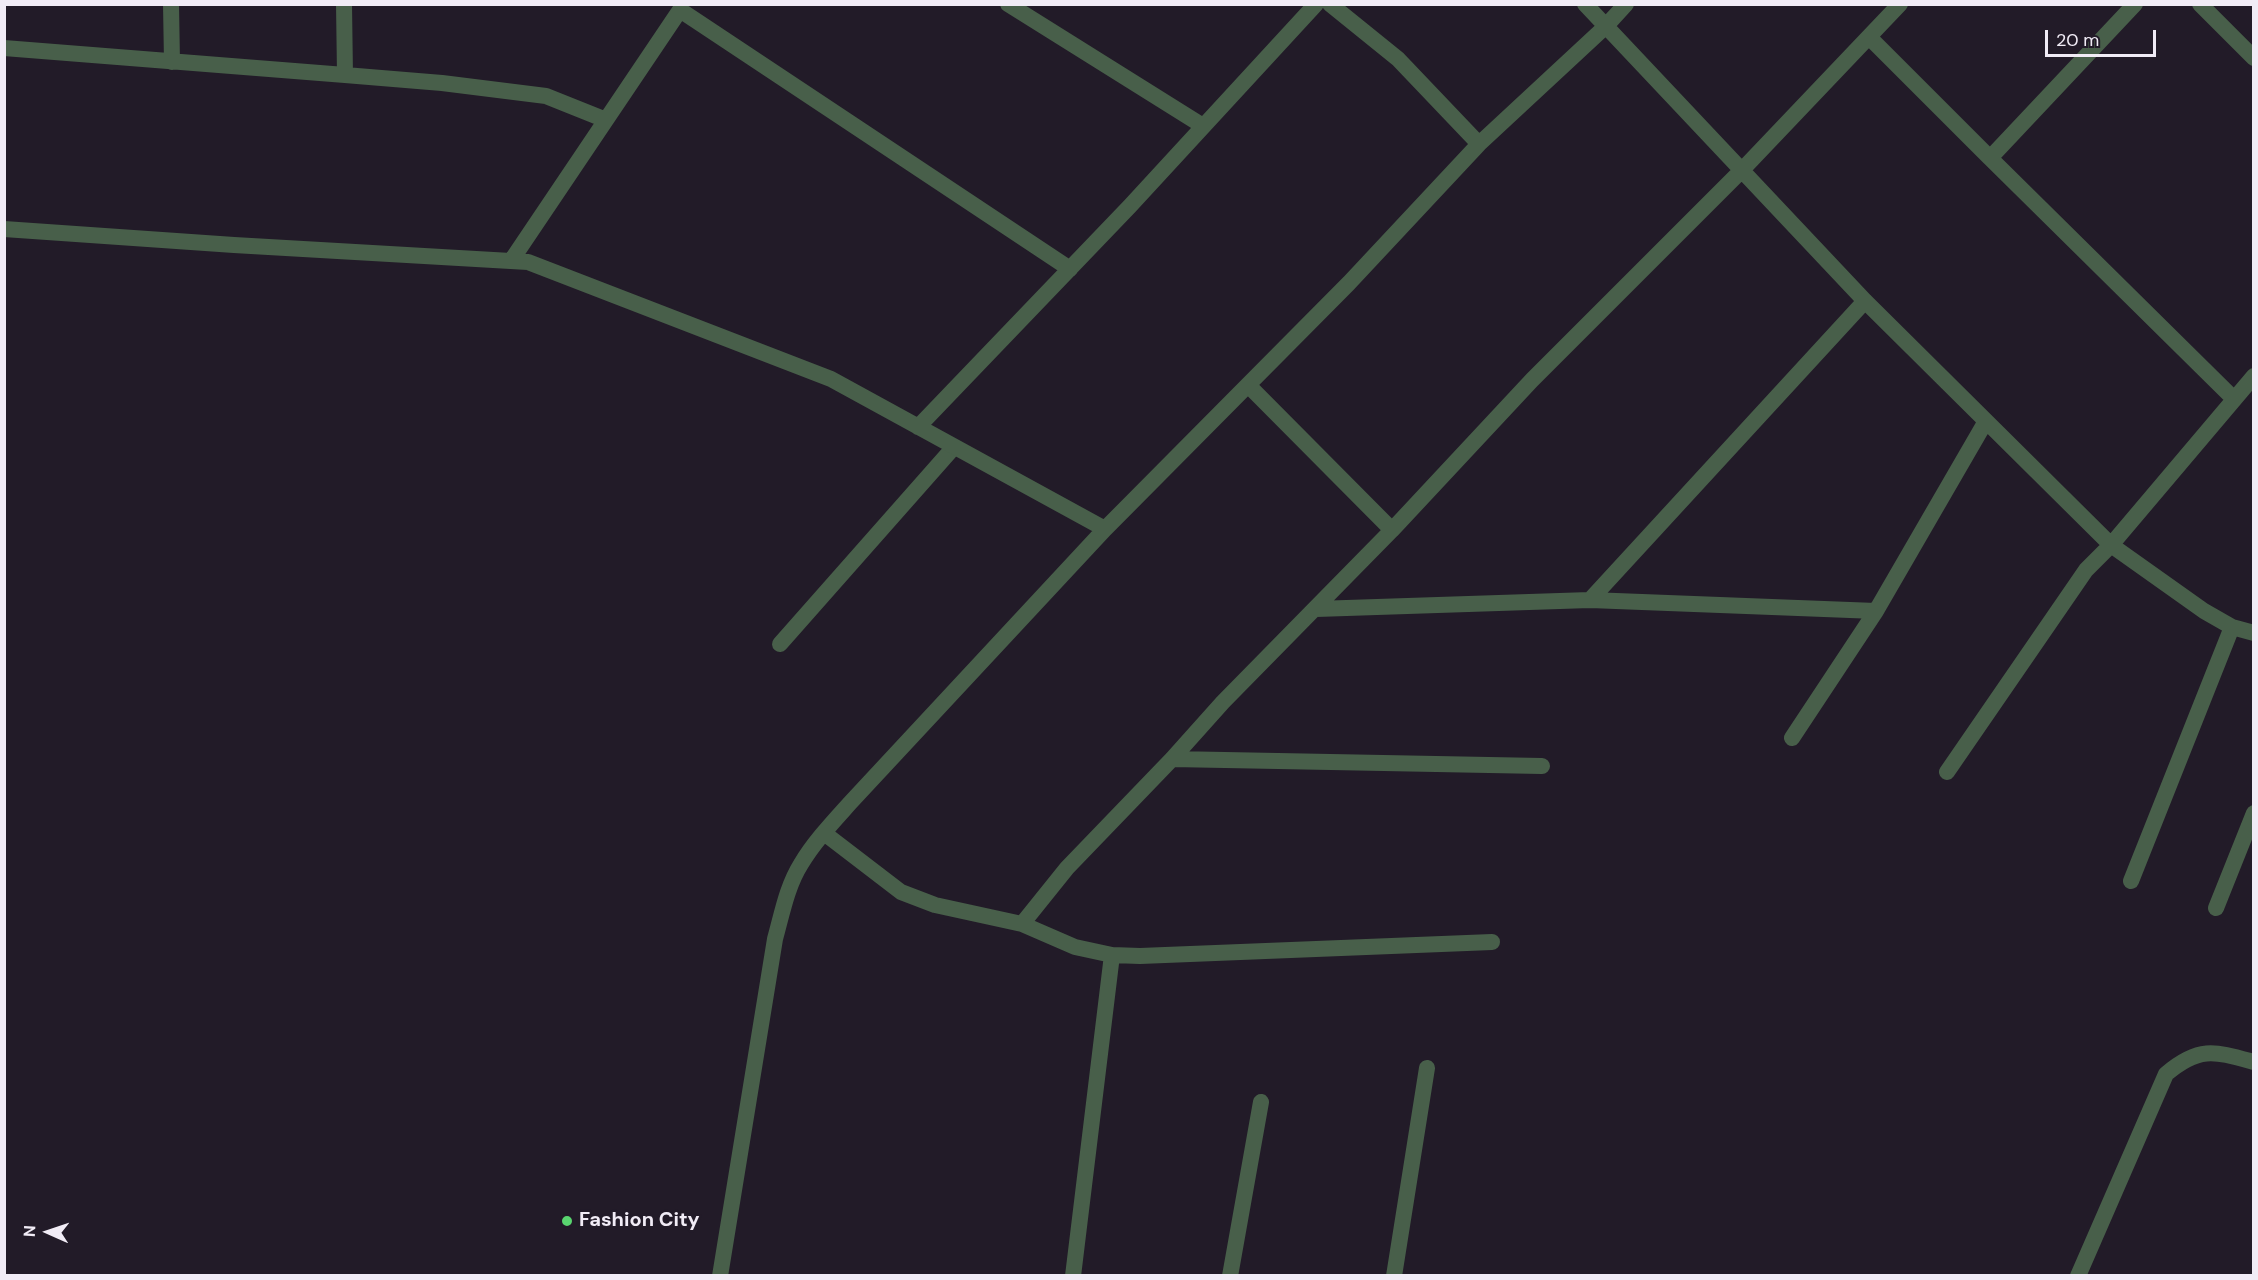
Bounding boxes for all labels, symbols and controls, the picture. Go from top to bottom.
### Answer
scale bar [2048,18,2159,56]
text: 20 m [2056,28,2099,52]
north arrow [18,1202,78,1262]
place label: Fashion City [579,1209,700,1233]
marker: Fashion City [560,1214,574,1228]
text: N [19,1225,40,1237]

